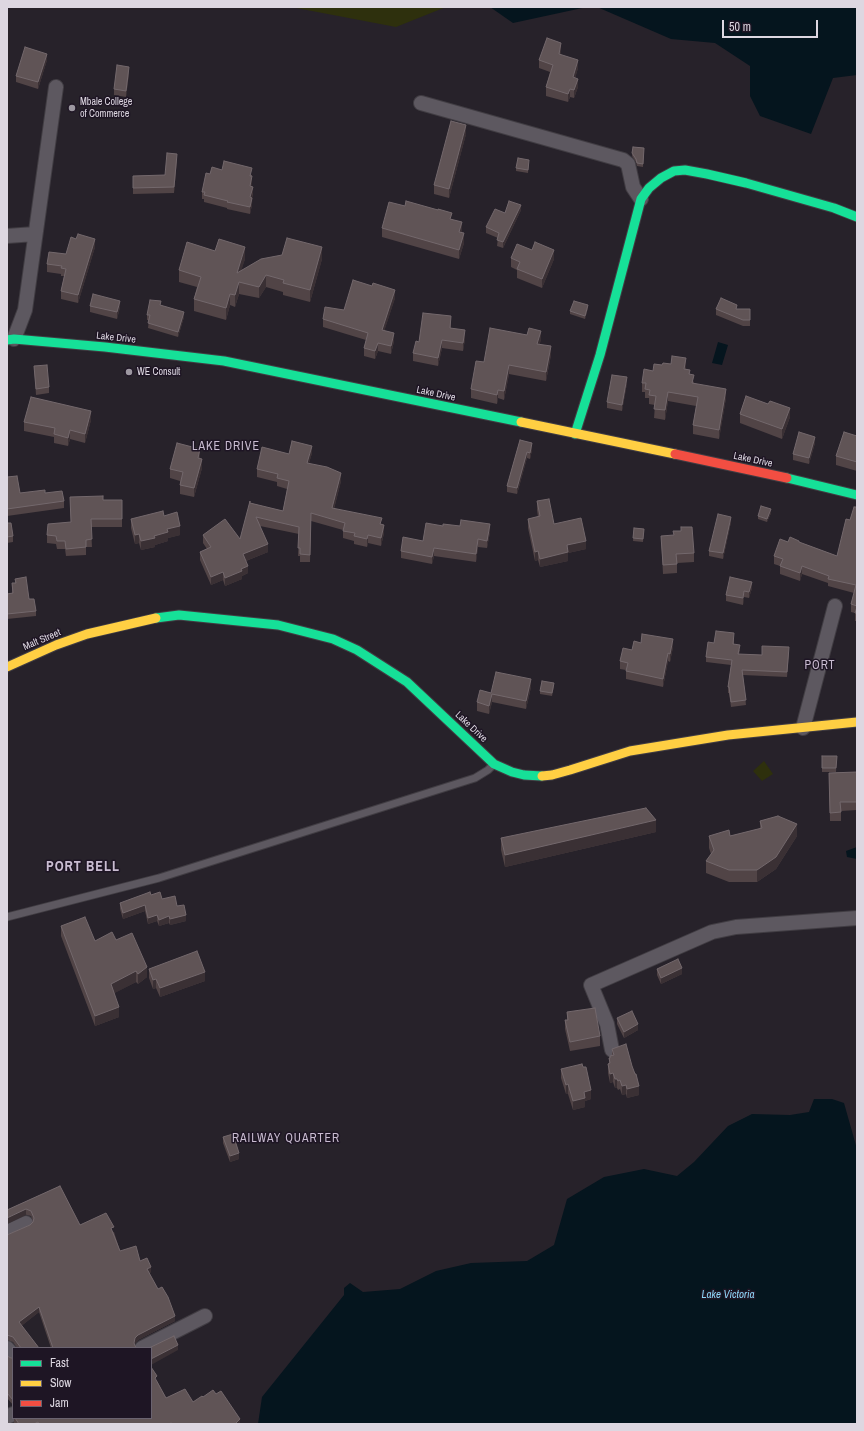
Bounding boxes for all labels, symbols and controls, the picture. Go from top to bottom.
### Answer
scale bar [724,12,820,38]
text: 50 m [729,19,751,35]
place label: Mbale College of Commerce [80,96,132,120]
marker: Mbale College of Commerce [67,103,77,113]
street label: Lake Drive [96,330,136,346]
place label: WE Consult [137,366,180,378]
marker: WE Consult [124,367,134,377]
street label: Lake Drive [415,384,457,404]
district label: LAKE DRIVE [192,440,260,454]
street label: Lake Drive [732,450,774,470]
street label: Malt Street [21,627,63,653]
district label: PORT [804,659,836,673]
street label: Lake Drive [452,709,490,745]
district label: PORT BELL [46,859,120,875]
district label: RAILWAY QUARTER [232,1132,340,1146]
water label: Lake Victoria [702,1288,754,1302]
legend [12,1347,152,1419]
text: Fast [50,1355,69,1371]
text: Slow [50,1375,71,1391]
text: Jam [50,1395,69,1411]

